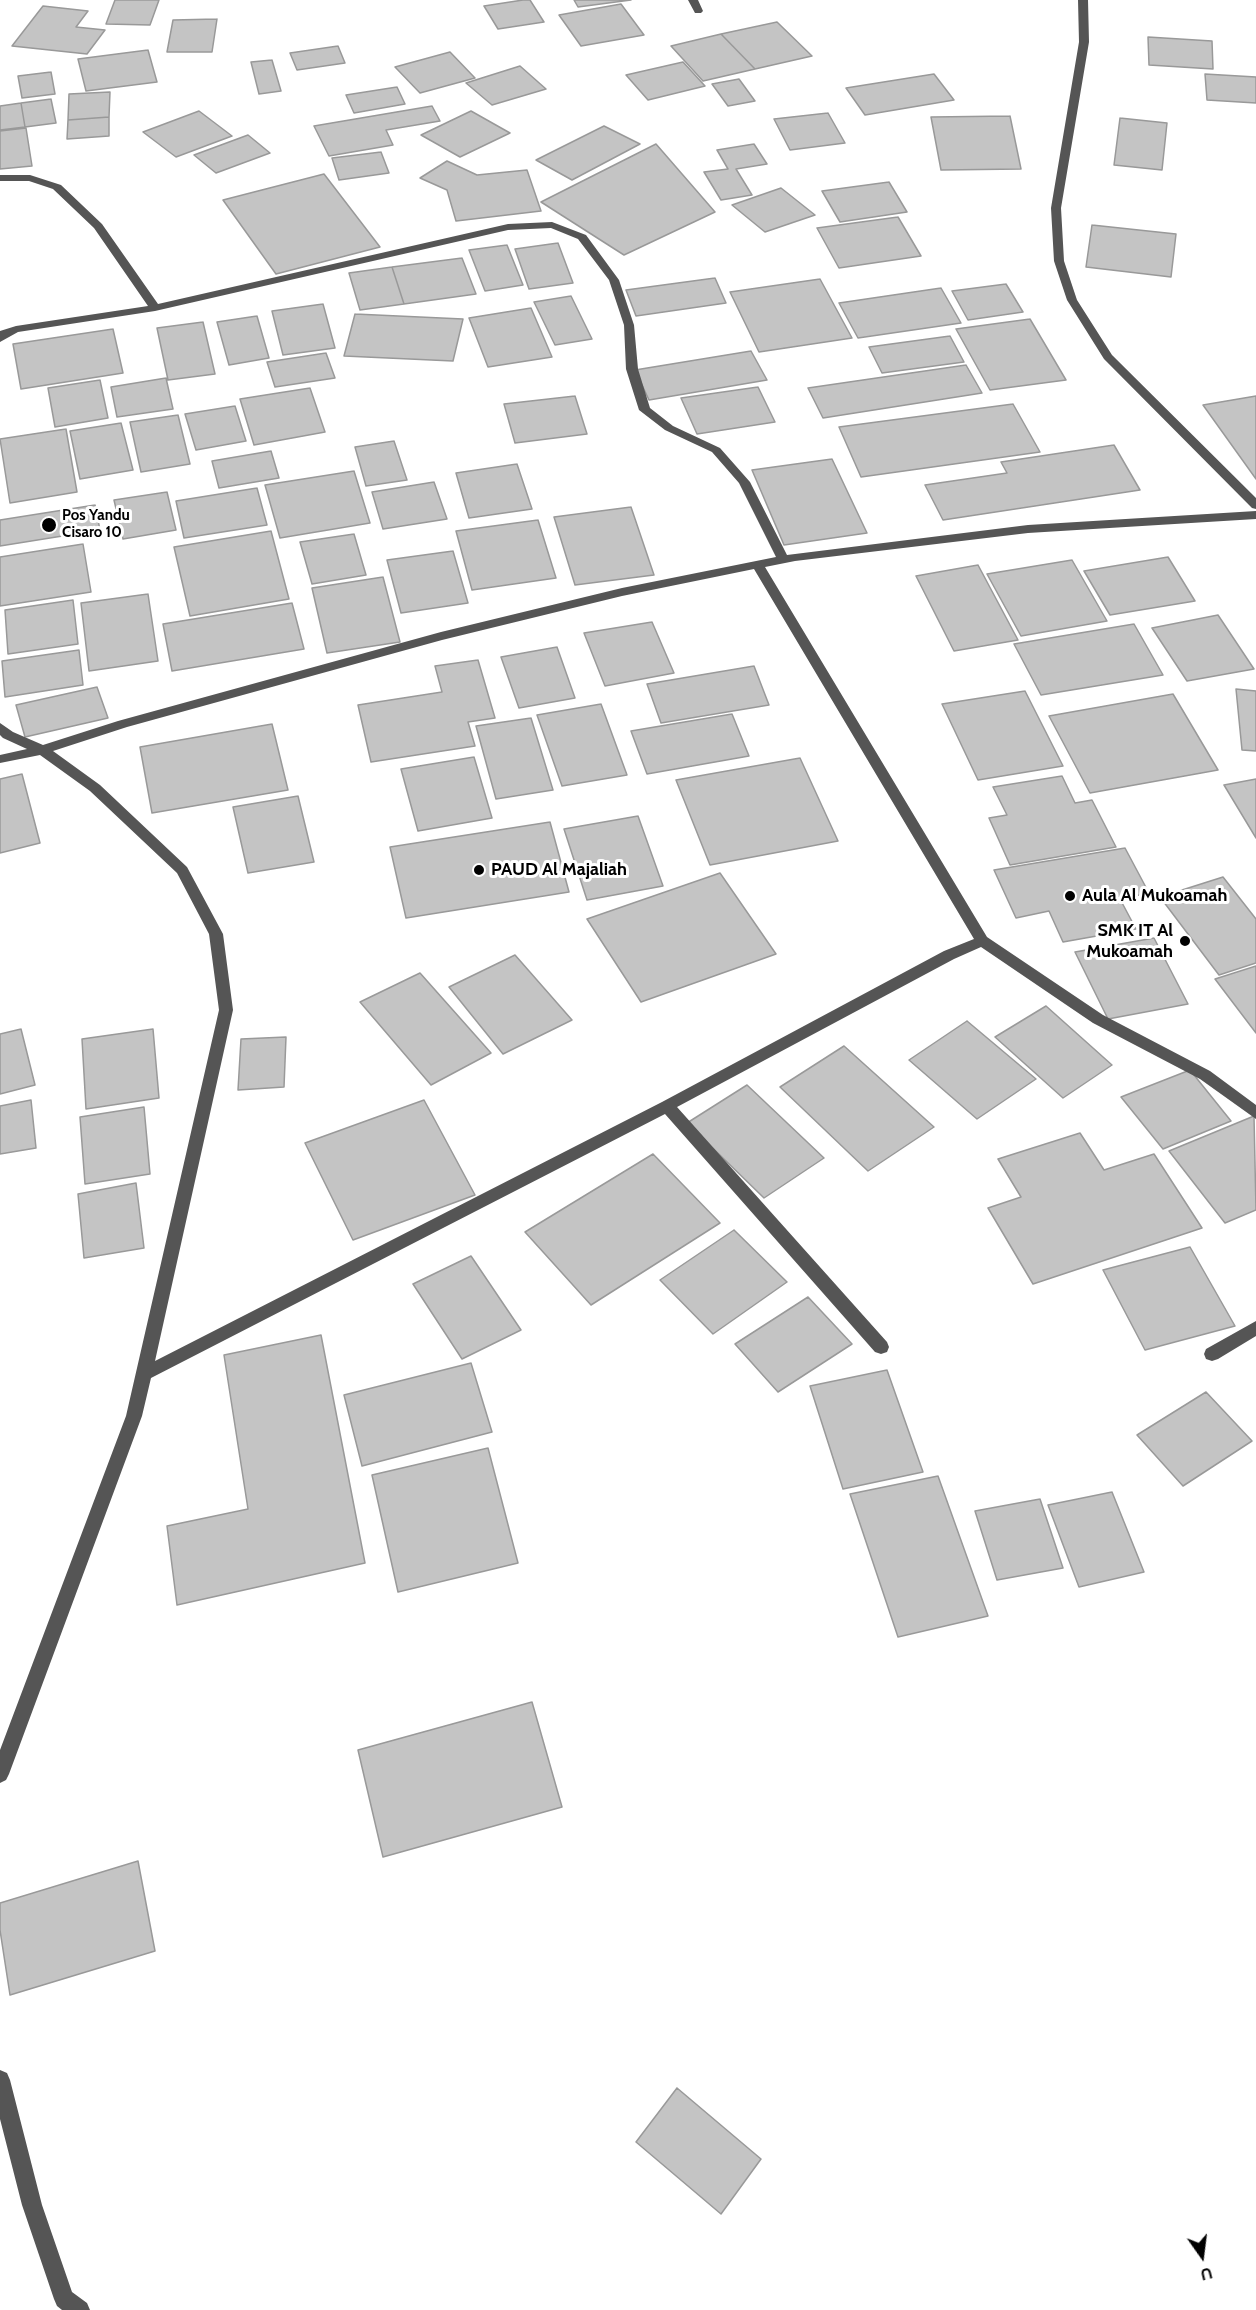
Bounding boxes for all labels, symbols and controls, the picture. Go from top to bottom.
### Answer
place label: Pos Yandu Cisaro 10 [62,507,130,542]
marker: Pos Yandu Cisaro 10 [40,516,58,534]
place label: PAUD Al Majaliah [491,859,627,881]
marker: PAUD Al Majaliah [472,863,486,877]
place label: Aula Al Mukoamah [1082,885,1227,907]
marker: Aula Al Mukoamah [1063,889,1077,903]
place label: SMK IT Al Mukoamah [1086,920,1173,962]
marker: SMK IT Al Mukoamah [1178,934,1192,948]
north arrow [1172,2226,1232,2286]
text: U [1199,2263,1214,2285]

